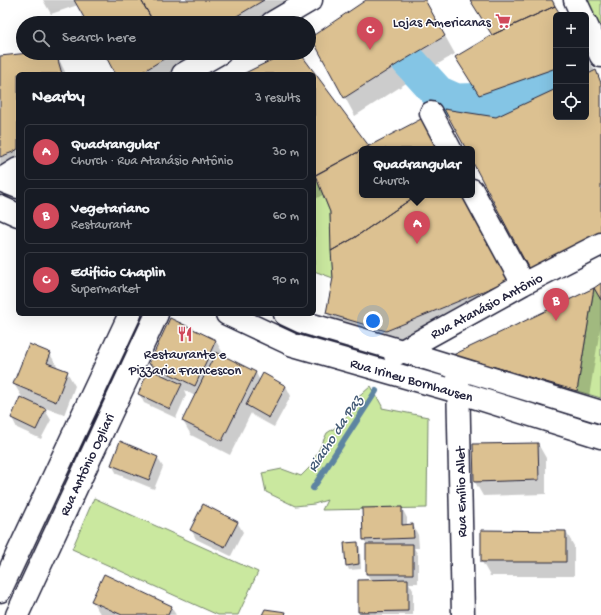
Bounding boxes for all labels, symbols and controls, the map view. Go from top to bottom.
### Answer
supermarket icon: Lojas Americanas [494,12,512,30]
map controls [553,12,589,120]
button: + [553,12,589,48]
place label: Lojas Americanas [393,15,492,32]
search box [16,16,316,60]
pin: C [357,17,383,50]
icon: search [30,27,52,49]
text: Search here [62,29,136,47]
button: − [553,48,589,84]
button: locate [553,84,589,120]
text: Nearby [32,88,85,108]
text: 3 results [255,91,300,106]
text: Quadrangular [71,136,159,154]
text: A [42,145,50,160]
text: 30 m [273,145,299,160]
popup [359,146,475,198]
text: Church · Rua Atanásio Antônio [71,154,233,169]
text: Quadrangular [373,156,461,174]
text: Church [373,174,409,189]
text: Vegetariano [71,200,150,218]
text: B [43,209,49,224]
text: 60 m [273,209,299,224]
pin: A [404,211,430,244]
text: Restaurant [71,218,131,233]
text: Edificio Chaplin [71,264,166,282]
street label: Rua Atanásio Antônio [428,270,546,344]
text: C [42,273,50,288]
text: 90 m [273,273,299,288]
text: Supermarket [71,282,140,297]
pin: B [543,288,569,321]
your location [363,311,383,331]
restaurant icon: Restaurante e Pizzaria Francescon [176,325,194,343]
place label: Restaurante e Pizzaria Francescon [128,347,242,380]
street label: Rua Irineu Bornhausen [348,356,475,407]
water label: Riacho da Paz [304,391,368,476]
street label: Rua Antônio Ogliari [57,411,120,519]
street label: Rua Emílio Allet [453,445,472,537]

